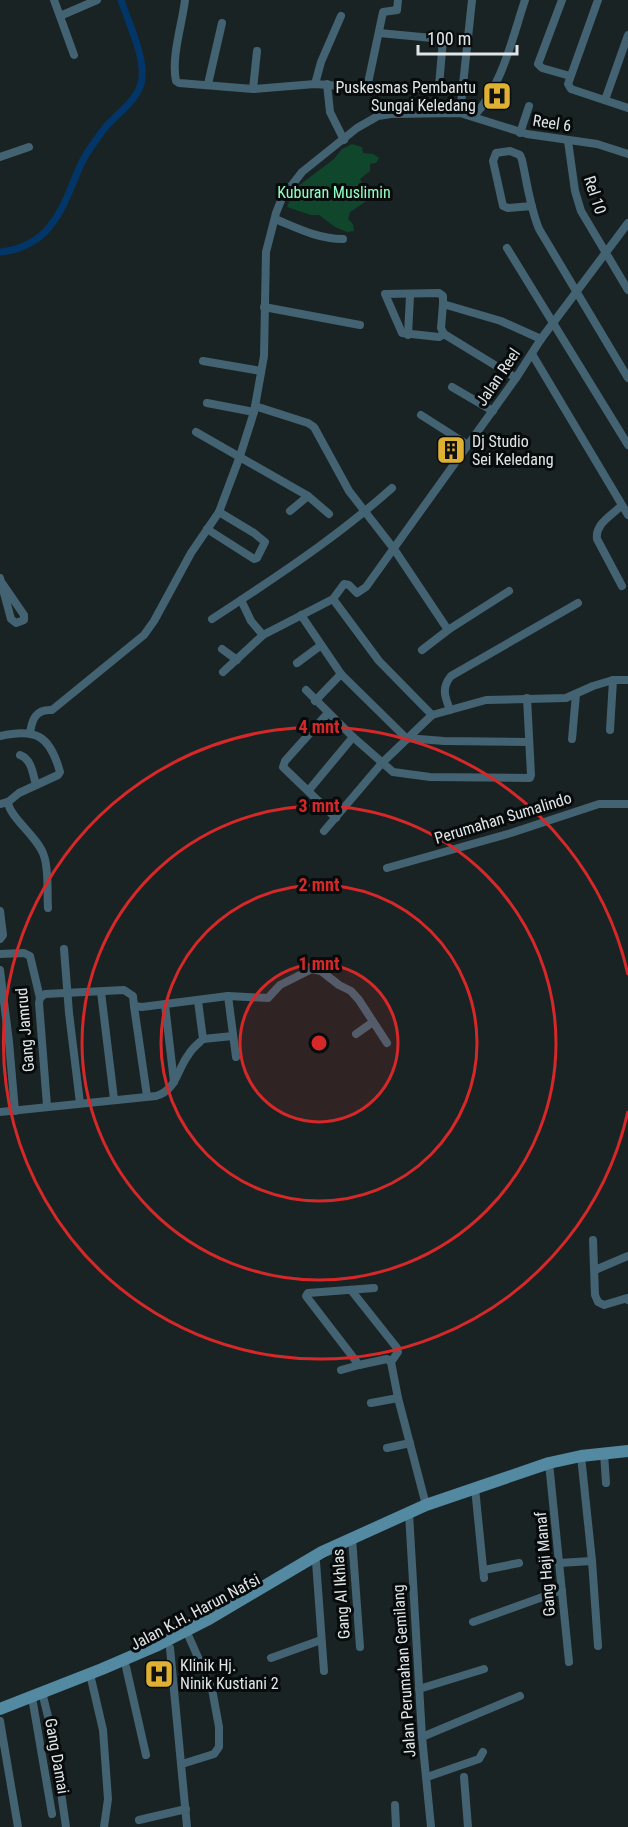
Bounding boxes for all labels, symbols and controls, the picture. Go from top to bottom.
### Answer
scale bar [418,18,517,56]
text: 100 m [427,28,471,49]
place label: Puskesmas Pembantu Sungai Keledang [335,78,476,115]
hospital icon: Puskesmas Pembantu Sungai Keledang [481,80,513,112]
street label: Reel 6 [531,111,573,135]
street label: Rel 10 [580,173,610,217]
park label: Kuburan Muslimin [277,183,391,202]
street label: Jalan Reel [472,345,524,409]
place label: Dj Studio Sei Keledang [472,432,554,469]
building icon: Dj Studio Sei Keledang [435,434,467,466]
text: 4 mnt [299,716,340,737]
street label: Perumahan Sumalindo [432,788,574,848]
text: 3 mnt [299,795,340,816]
text: 2 mnt [299,874,340,895]
text: 1 mnt [299,953,340,974]
street label: Gang Jamrud [12,987,38,1073]
centre of rings [309,1033,329,1053]
street label: Gang Haji Manaf [531,1511,559,1617]
street label: Gang Al Ikhlas [328,1548,354,1640]
street label: Jalan K.H. Harun Nafsi [127,1570,263,1654]
street label: Jalan Perumahan Gemilang [388,1584,420,1758]
place label: Klinik Hj. Ninik Kustiani 2 [180,1656,279,1693]
hospital icon: Klinik Hj. Ninik Kustiani 2 [143,1658,175,1690]
street label: Gang Damai [41,1717,73,1795]

